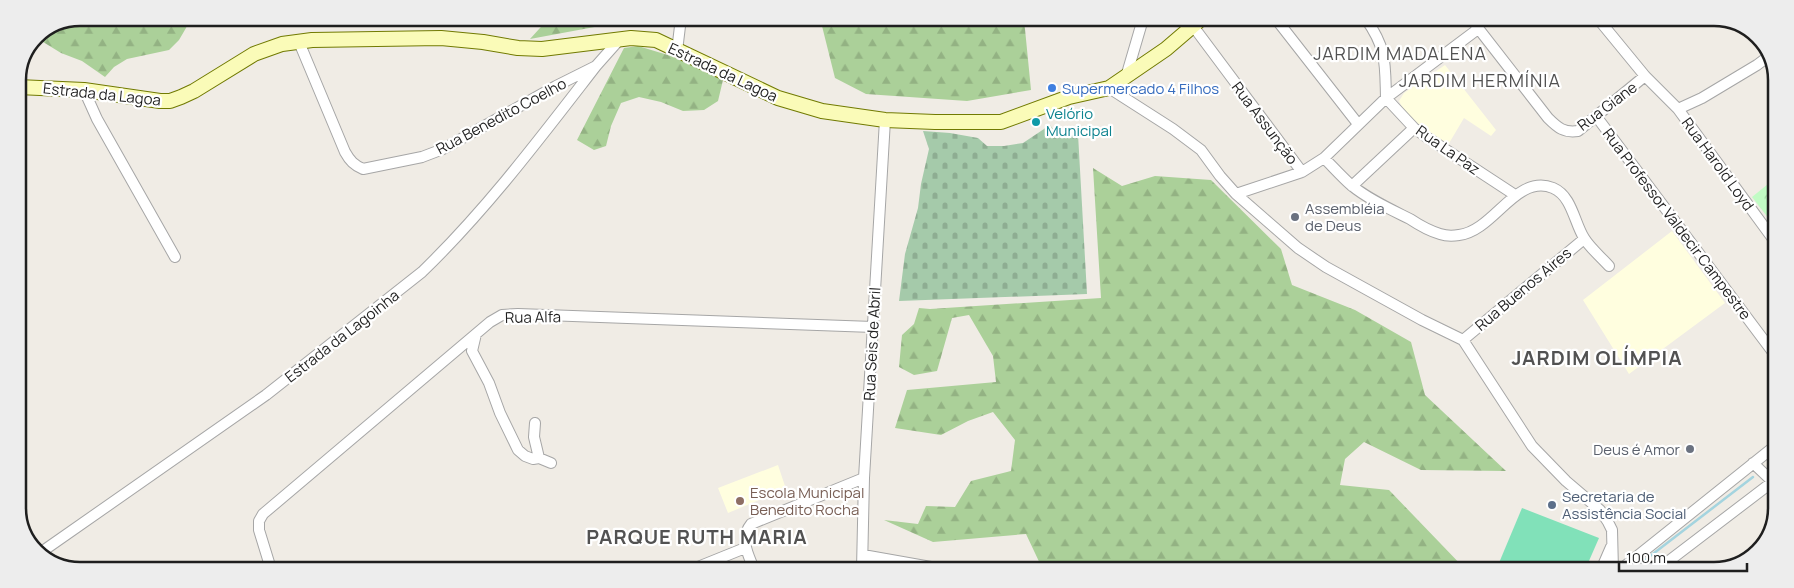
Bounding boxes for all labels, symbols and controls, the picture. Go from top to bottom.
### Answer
street label: Estrada da Lagoa [665,37,781,107]
district label: JARDIM MADALENA [1313,41,1487,65]
district label: JARDIM HERMÍNIA [1399,68,1561,92]
street label: Rua Benedito Coelho [432,73,570,159]
street label: Rua Giane [1573,76,1641,135]
street label: Estrada da Lagoa [42,77,162,111]
street label: Rua Assunção [1227,77,1303,169]
place label: Supermercado 4 Filhos [1062,78,1219,99]
marker: Supermercado 4 Filhos [1046,82,1058,94]
place label: Velório Municipal [1046,103,1112,141]
street label: Rua Harold Loyd [1677,113,1759,215]
marker: Velório Municipal [1030,116,1042,128]
street label: Rua La Paz [1412,120,1484,180]
street label: Rua Professor Valdecir Campestre [1598,124,1756,324]
place label: Assembléia de Deus [1305,198,1385,236]
marker: Assembléia de Deus [1289,211,1301,223]
street label: Rua Buenos Aires [1470,242,1576,336]
street label: Estrada da Lagoinha [280,285,404,387]
street label: Rua Seis de Abril [859,287,885,401]
street label: Rua Alfa [505,306,561,328]
district label: JARDIM OLÍMPIA [1511,344,1683,371]
place label: Deus é Amor [1593,439,1681,460]
marker: Deus é Amor [1684,443,1696,455]
place label: Escola Municipal Benedito Rocha [750,482,864,520]
place label: Secretaria de Assistência Social [1562,486,1687,524]
marker: Escola Municipal Benedito Rocha [734,495,746,507]
marker: Secretaria de Assistência Social [1546,499,1558,511]
district label: PARQUE RUTH MARIA [586,523,808,550]
scale bar [1619,540,1746,572]
text: 100 m [1626,547,1666,568]

